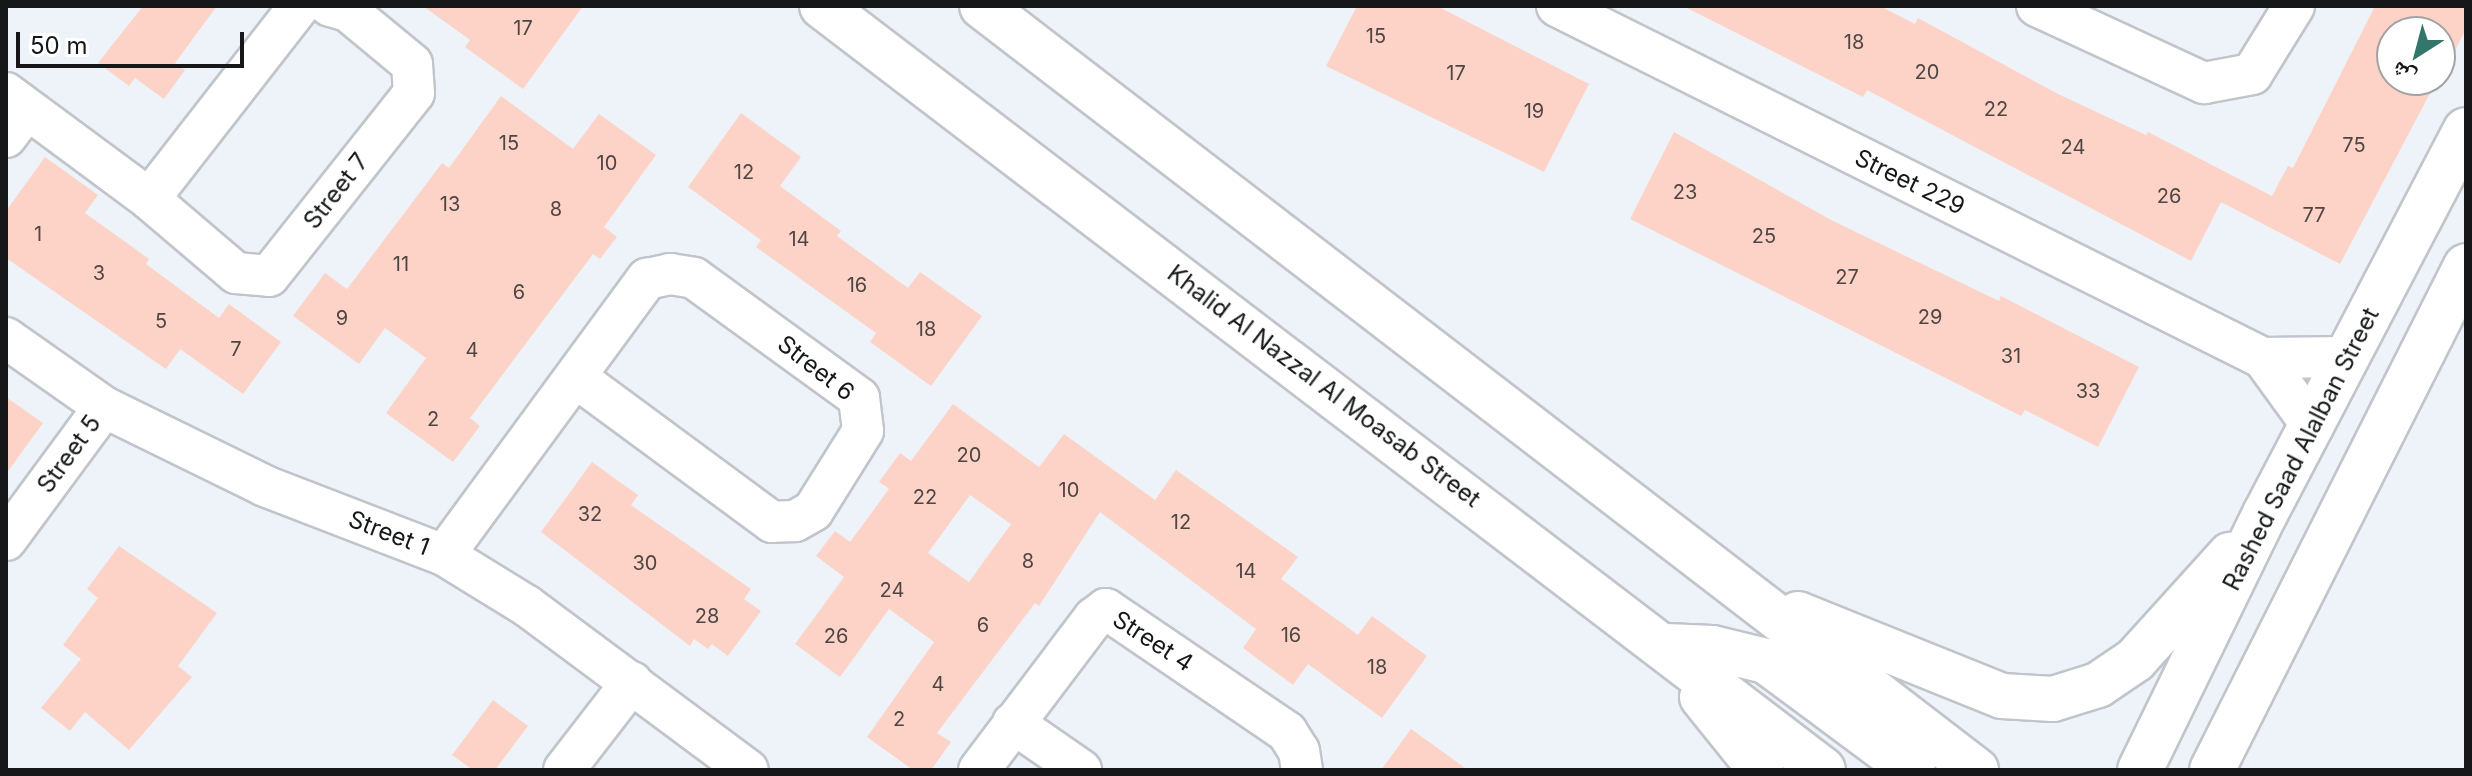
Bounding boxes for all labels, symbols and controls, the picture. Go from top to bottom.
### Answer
scale bar [20,16,248,66]
house number: 17 [513,16,533,40]
north arrow [2376,16,2456,96]
house number: 15 [1366,24,1386,48]
house number: 18 [1844,30,1864,54]
text: 50 m [30,31,88,60]
text: ش [2386,56,2420,91]
house number: 20 [1915,60,1939,84]
house number: 17 [1446,61,1466,85]
house number: 22 [1984,97,2008,121]
house number: 19 [1524,99,1544,123]
house number: 15 [499,131,519,155]
house number: 75 [2342,133,2366,157]
house number: 24 [2061,135,2085,159]
street label: Street 229 [1850,143,1970,221]
street label: Street 7 [298,147,374,235]
house number: 10 [597,151,617,175]
house number: 12 [734,160,754,184]
house number: 23 [1673,180,1697,204]
house number: 26 [2157,184,2181,208]
house number: 13 [440,192,460,216]
house number: 8 [550,197,562,221]
house number: 77 [2302,203,2326,227]
house number: 1 [34,222,42,246]
house number: 25 [1752,224,1776,248]
house number: 14 [788,227,810,251]
house number: 11 [393,252,409,276]
street label: Khalid Al Nazzal Al Moasab Street [1162,259,1486,513]
house number: 3 [93,261,105,285]
house number: 27 [1835,265,1859,289]
house number: 16 [847,273,867,297]
house number: 6 [513,280,525,304]
street label: Rashed Saad Alalban Street [2217,303,2385,595]
house number: 29 [1918,305,1942,329]
house number: 9 [336,306,348,330]
house number: 5 [155,309,167,333]
house number: 18 [916,317,936,341]
street label: Street 6 [772,329,860,407]
house number: 7 [230,337,242,361]
house number: 4 [466,338,478,362]
house number: 31 [2001,344,2021,368]
house number: 33 [2076,379,2100,403]
house number: 2 [427,407,439,431]
street label: Street 5 [31,410,107,498]
house number: 20 [957,443,981,467]
house number: 10 [1059,478,1079,502]
house number: 22 [913,485,937,509]
house number: 32 [578,502,602,526]
street label: Street 1 [345,504,433,562]
house number: 12 [1171,510,1191,534]
house number: 8 [1022,549,1034,573]
house number: 30 [633,551,657,575]
house number: 14 [1235,559,1257,583]
house number: 24 [880,578,904,602]
house number: 28 [695,604,719,628]
street label: Street 4 [1107,604,1199,678]
house number: 6 [977,613,989,637]
house number: 16 [1281,623,1301,647]
house number: 26 [824,624,848,648]
house number: 18 [1367,655,1387,679]
house number: 4 [932,672,944,696]
house number: 2 [893,707,905,731]

